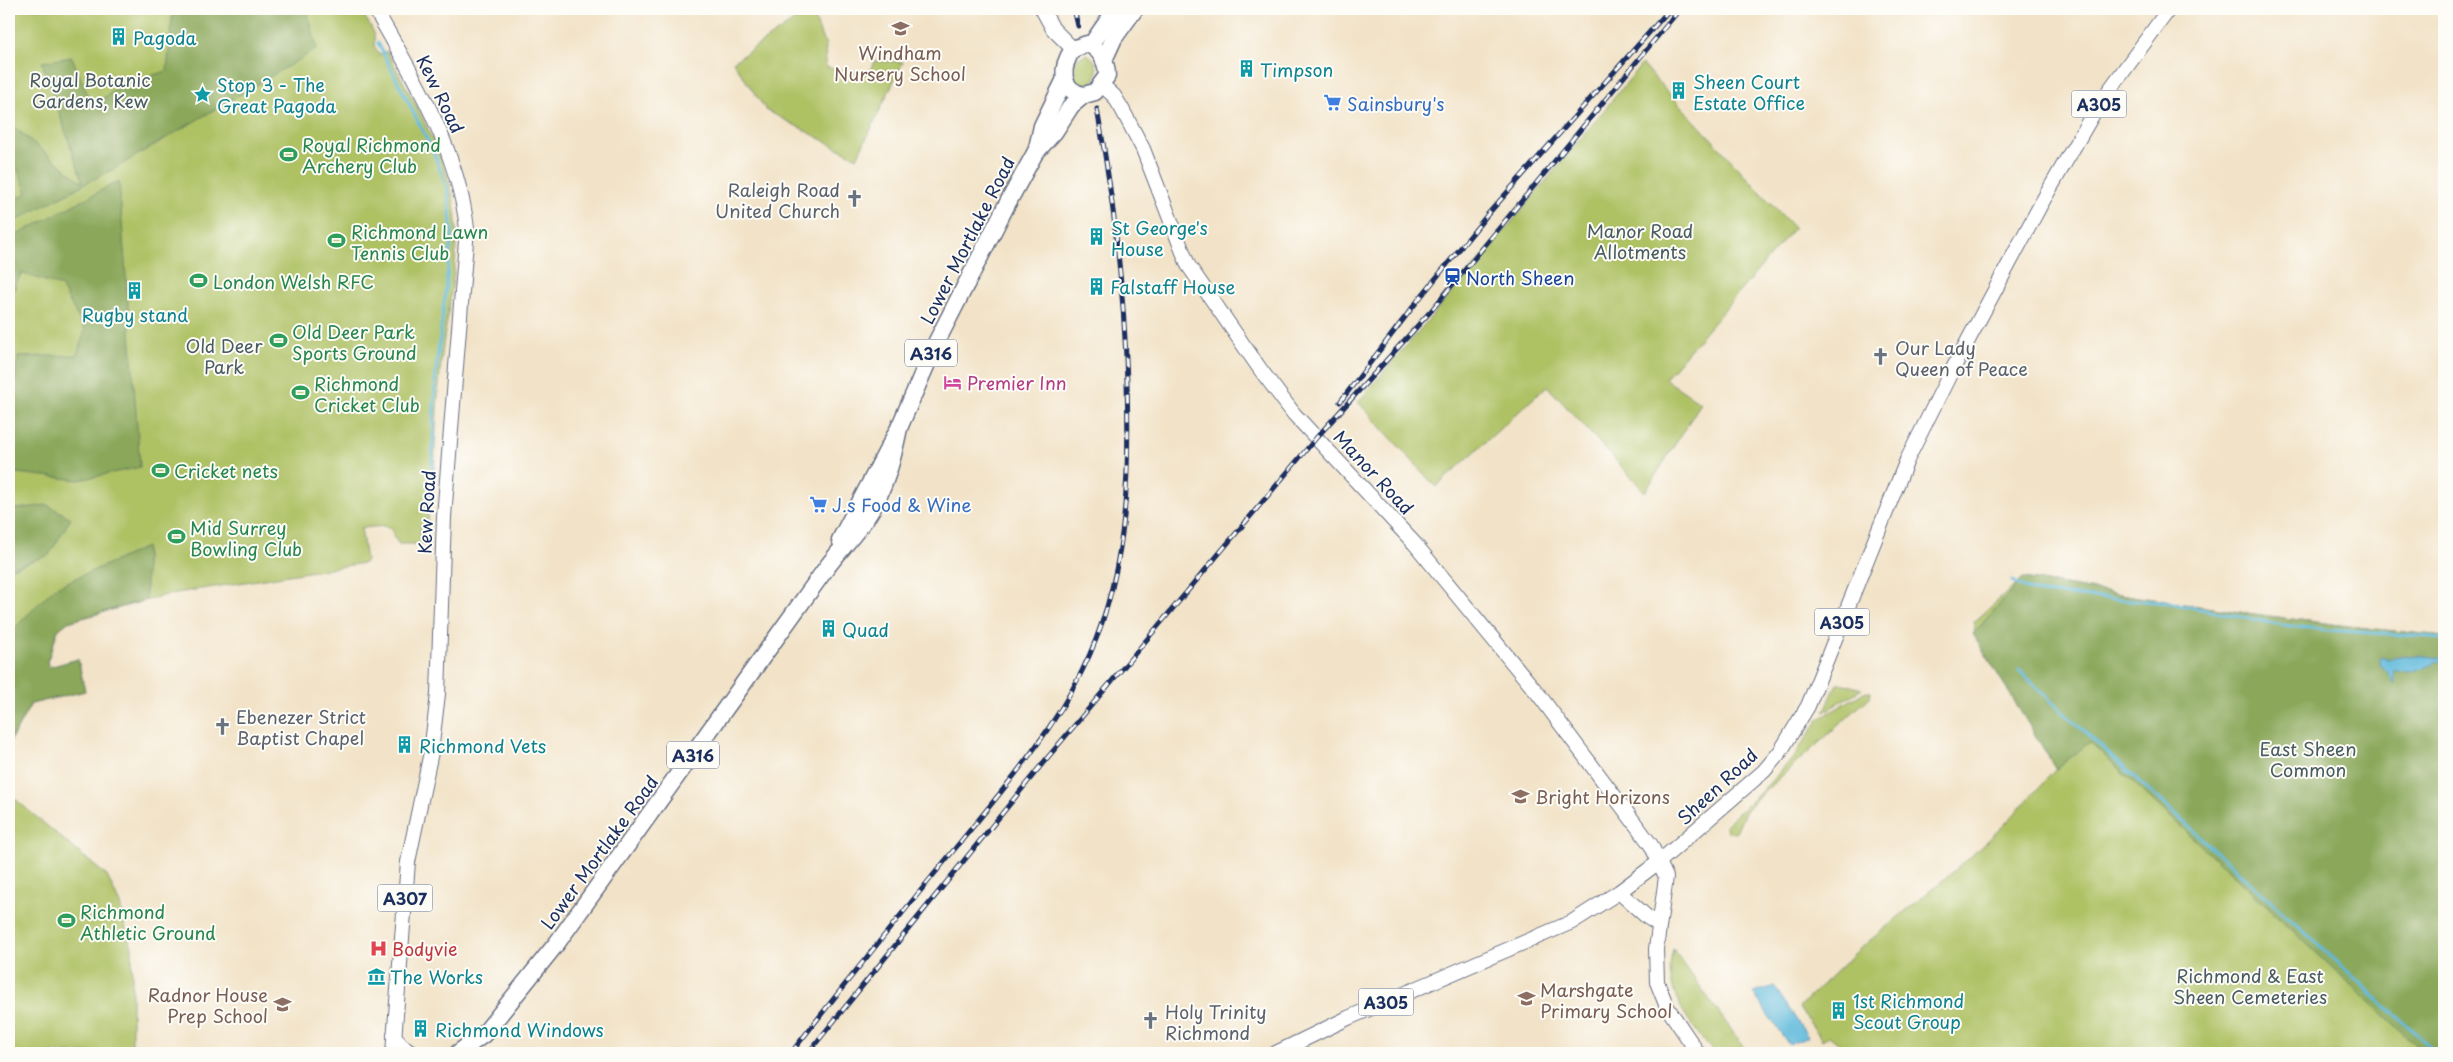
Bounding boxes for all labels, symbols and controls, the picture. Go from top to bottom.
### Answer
school or university icon: Windham Nursery School [890,19,910,39]
place label: Pagoda [133,24,196,51]
building icon: Pagoda [109,27,129,47]
place label: Windham Nursery School [834,39,966,87]
street label: Kew Road [410,50,472,138]
place label: Timpson [1260,56,1333,83]
building icon: Timpson [1236,59,1256,79]
park label: Royal Botanic Gardens, Kew [29,66,151,114]
place label: Sheen Court Estate Office [1693,68,1805,116]
place label: Stop 3 - The Great Pagoda [217,71,336,119]
building icon: Sheen Court Estate Office [1669,81,1689,101]
place icon: Stop 3 - The Great Pagoda [193,84,213,104]
place label: Sainsbury's [1347,90,1444,117]
road number: A305 [2072,90,2126,118]
supermarket icon: Sainsbury's [1323,93,1343,113]
place label: Royal Richmond Archery Club [302,131,441,179]
sports icon: Royal Richmond Archery Club [278,144,298,164]
street label: Lower Mortlake Road [913,152,1021,328]
place label: Raleigh Road United Church [715,176,840,224]
church icon: Raleigh Road United Church [844,189,864,209]
place label: St George's House [1111,214,1208,262]
park label: Manor Road Allotments [1587,217,1693,265]
place label: Richmond Lawn Tennis Club [351,218,488,266]
building icon: St George's House [1087,227,1107,247]
sports icon: Richmond Lawn Tennis Club [327,231,347,251]
place label: North Sheen [1466,264,1575,291]
station icon: North Sheen [1442,267,1462,287]
place label: London Welsh RFC [213,268,374,295]
sports icon: London Welsh RFC [189,271,209,291]
place label: Falstaff House [1110,273,1236,300]
building icon: Falstaff House [1086,276,1106,296]
building icon: Rugby stand [125,281,145,301]
place label: Rugby stand [82,301,188,328]
place label: Old Deer Park Sports Ground [292,318,417,366]
sports icon: Old Deer Park Sports Ground [268,331,288,351]
park label: Old Deer Park [185,332,263,380]
place label: Our Lady Queen of Peace [1895,334,2028,382]
road number: A316 [905,339,957,366]
church icon: Our Lady Queen of Peace [1871,347,1891,367]
place label: Premier Inn [967,369,1067,396]
place label: Richmond Cricket Club [314,370,420,418]
hotel icon: Premier Inn [943,372,963,392]
sports icon: Richmond Cricket Club [290,383,310,403]
street label: Manor Road [1328,424,1420,520]
place label: Cricket nets [174,457,278,484]
sports icon: Cricket nets [150,460,170,480]
street label: Kew Road [410,469,442,555]
place label: J.s Food & Wine [832,491,972,518]
supermarket icon: J.s Food & Wine [808,494,828,514]
place label: Mid Surrey Bowling Club [190,514,302,562]
sports icon: Mid Surrey Bowling Club [166,527,186,547]
road number: A305 [1814,608,1870,636]
place label: Quad [842,616,889,643]
building icon: Quad [818,619,838,639]
place label: Ebenezer Strict Baptist Chapel [236,703,366,751]
church icon: Ebenezer Strict Baptist Chapel [212,716,232,736]
place label: Richmond Vets [419,732,546,759]
building icon: Richmond Vets [395,735,415,755]
park label: East Sheen Common [2260,735,2356,783]
street label: Sheen Road [1671,741,1763,831]
road number: A316 [667,742,719,768]
street label: Lower Mortlake Road [534,769,664,935]
place label: Bright Horizons [1535,783,1670,810]
school or university icon: Bright Horizons [1511,786,1531,806]
road number: A307 [378,884,432,911]
place label: Richmond Athletic Ground [80,898,216,946]
sports icon: Richmond Athletic Ground [56,911,76,931]
place label: Bodyvie [392,935,458,962]
hospital icon: Bodyvie [368,938,388,958]
park label: Richmond & East Sheen Cemeteries [2173,962,2327,1010]
place label: The Works [390,963,483,990]
museum icon: The Works [366,966,386,986]
place label: Marshgate Primary School [1540,976,1672,1024]
place label: Radnor House Prep School [148,981,268,1029]
place label: 1st Richmond Scout Group [1853,987,1964,1035]
road number: A305 [1358,989,1414,1016]
school or university icon: Marshgate Primary School [1516,989,1536,1009]
school or university icon: Radnor House Prep School [272,994,292,1014]
place label: Holy Trinity Richmond [1165,998,1267,1046]
building icon: 1st Richmond Scout Group [1829,1000,1849,1020]
church icon: Holy Trinity Richmond [1141,1011,1161,1031]
place label: Richmond Windows [435,1016,604,1043]
building icon: Richmond Windows [411,1019,431,1039]

